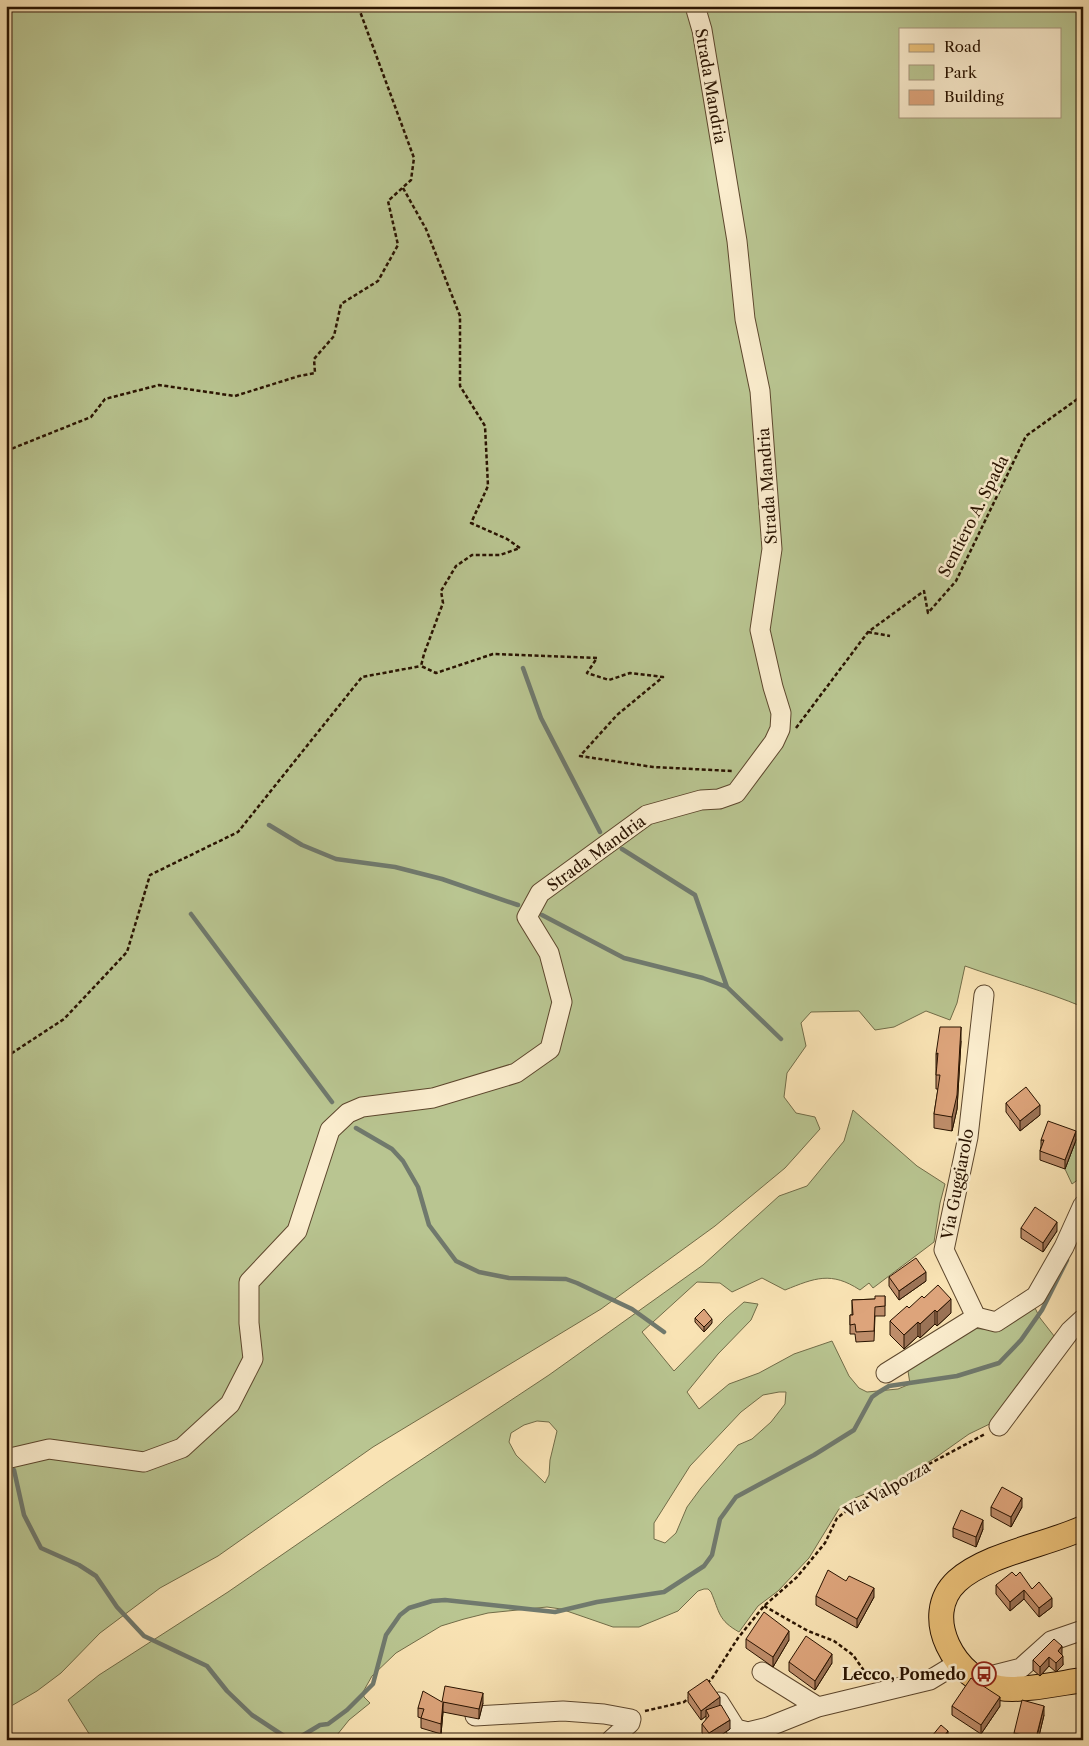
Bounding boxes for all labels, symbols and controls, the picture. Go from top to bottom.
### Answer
street label: Strada Mandria [691,27,731,146]
legend [899,28,1062,118]
text: Road [944,37,981,56]
text: Park [944,63,978,82]
text: Building [944,87,1004,106]
street label: Strada Mandria [753,426,781,545]
street label: Sentiero A. Spada [934,451,1013,580]
street label: Strada Mandria [543,810,650,895]
street label: Via Guggiarolo [936,1127,978,1242]
street label: Via Valpozza [839,1456,934,1522]
bus stop icon: Lecco, Pomedo [971,1661,997,1687]
place label: Lecco, Pomedo [842,1664,966,1684]

